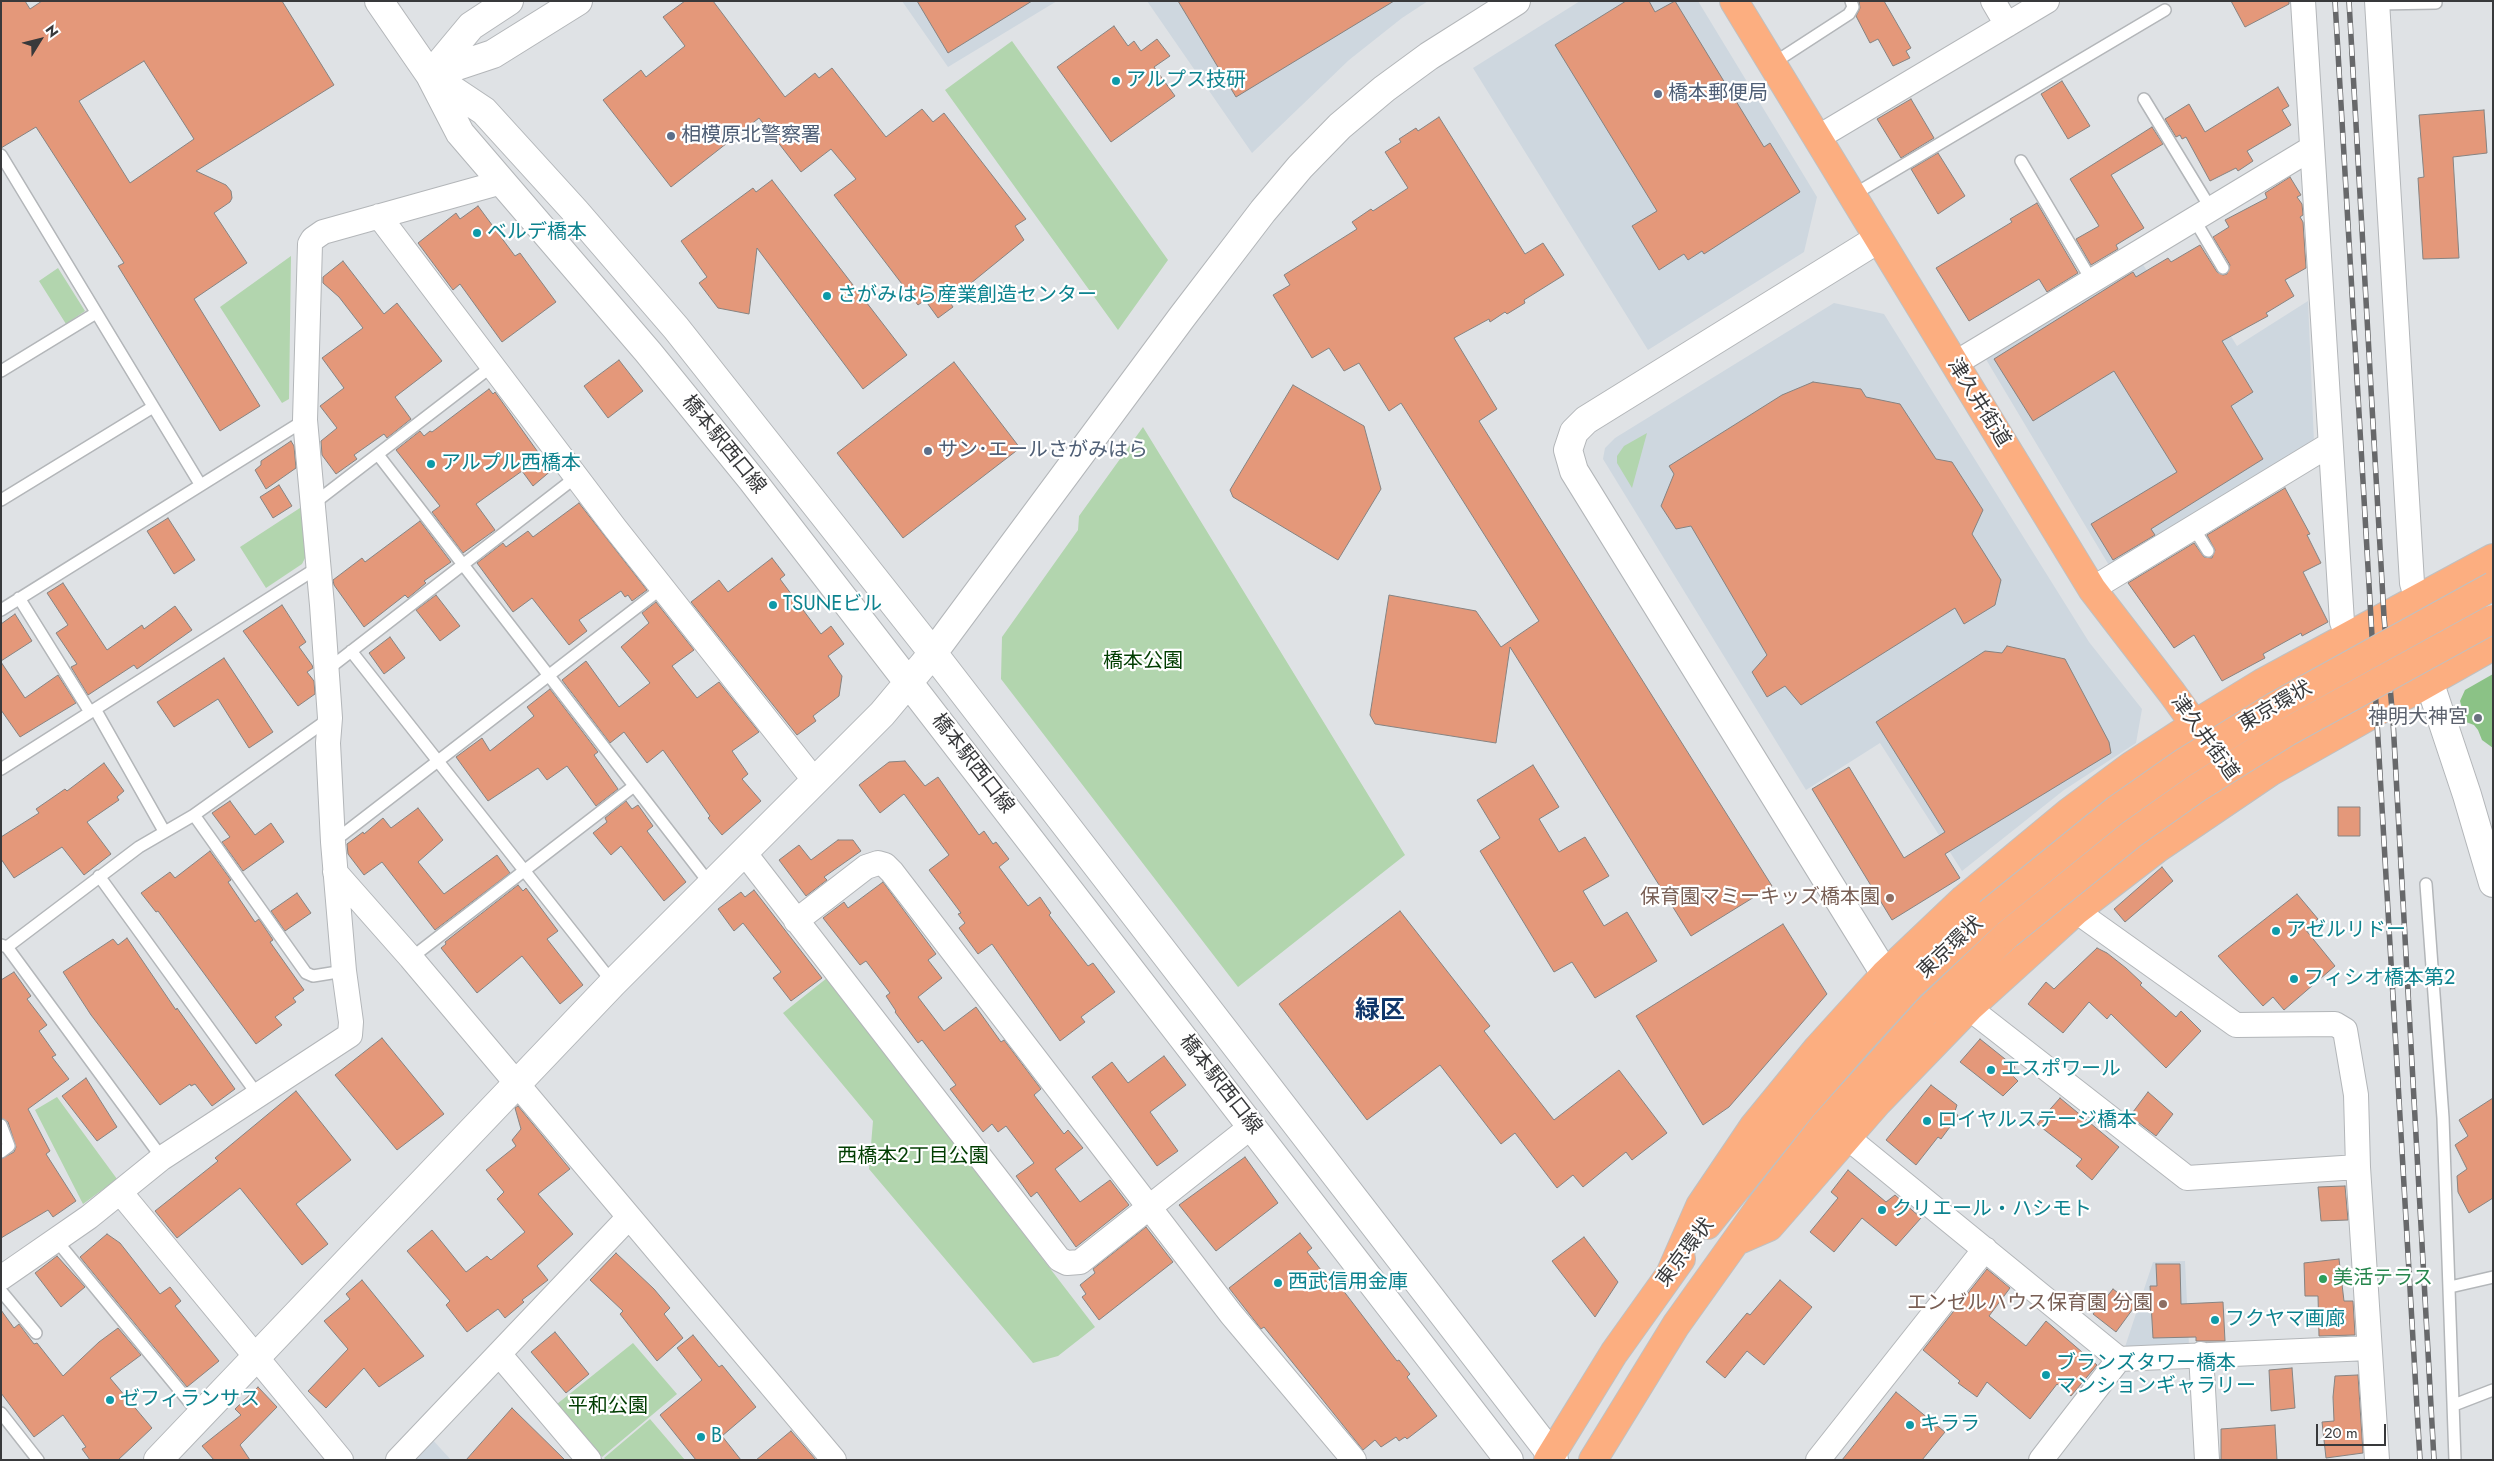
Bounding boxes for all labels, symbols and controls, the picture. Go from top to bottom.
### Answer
north arrow [15,15,65,65]
text: N [41,21,63,42]
place label: アルプス技研 [1126,69,1246,93]
marker: アルプス技研 [1110,75,1122,87]
place label: 橋本郵便局 [1668,82,1768,106]
marker: 橋本郵便局 [1652,88,1664,100]
place label: 相模原北警察署 [681,124,821,148]
marker: 相模原北警察署 [665,130,677,142]
place label: ベルデ橋本 [487,221,587,245]
marker: ベルデ橋本 [471,227,483,239]
place label: さがみはら産業創造センター [837,284,1097,308]
marker: さがみはら産業創造センター [821,290,833,302]
street label: 津久井街道 [1941,354,2015,452]
street label: 橋本駅西口線 [676,391,770,499]
place label: サン･エールさがみはら [938,439,1148,463]
marker: サン･エールさがみはら [922,445,934,457]
place label: アルプル西橋本 [441,452,581,476]
marker: アルプル西橋本 [425,458,437,470]
place label: TSUNEビル [783,593,882,617]
marker: TSUNEビル [767,599,779,611]
park label: 橋本公園 [1103,650,1183,674]
street label: 東京環状 [2235,677,2317,737]
street label: 津久井街道 [2165,690,2243,786]
place label: 神明大神宮 [2368,706,2468,730]
street label: 橋本駅西口線 [926,709,1018,819]
marker: 神明大神宮 [2472,712,2484,724]
place label: 保育園マミーキッズ橋本園 [1640,886,1880,910]
marker: 保育園マミーキッズ橋本園 [1884,892,1896,904]
street label: 東京環状 [1914,912,1988,984]
place label: アゼルリドー [2286,919,2406,943]
marker: アゼルリドー [2270,925,2282,937]
place label: フィシオ橋本第2 [2304,967,2455,991]
marker: フィシオ橋本第2 [2288,973,2300,985]
district label: 緑区 [1355,997,1405,1027]
street label: 橋本駅西口線 [1174,1030,1266,1140]
place label: エスポワール [2001,1058,2121,1082]
marker: エスポワール [1985,1064,1997,1076]
place label: ロイヤルステージ橋本 [1937,1109,2137,1133]
marker: ロイヤルステージ橋本 [1921,1115,1933,1127]
park label: 西橋本2丁目公園 [837,1145,989,1169]
place label: クリエール・ハシモト [1892,1198,2092,1222]
marker: クリエール・ハシモト [1876,1204,1888,1216]
street label: 東京環状 [1652,1214,1720,1292]
place label: 美活テラス [2333,1267,2433,1291]
place label: 西武信用金庫 [1288,1271,1408,1295]
marker: 美活テラス [2317,1273,2329,1285]
marker: 西武信用金庫 [1272,1277,1284,1289]
place label: エンゼルハウス保育園 分園 [1907,1292,2153,1316]
marker: エンゼルハウス保育園 分園 [2157,1298,2169,1310]
place label: フクヤマ画廊 [2225,1308,2345,1332]
marker: フクヤマ画廊 [2209,1314,2221,1326]
place label: ブランズタワー橋本 マンションギャラリー [2056,1352,2256,1399]
marker: ブランズタワー橋本 マンションギャラリー [2040,1369,2052,1381]
place label: ゼフィランサス [120,1388,260,1412]
marker: ゼフィランサス [104,1394,116,1406]
park label: 平和公園 [568,1395,648,1419]
place label: キララ [1920,1413,1980,1437]
scale bar [2319,1414,2389,1446]
marker: キララ [1904,1419,1916,1431]
text: 20 m [2324,1422,2358,1444]
place label: B [711,1425,722,1449]
marker: B [695,1431,707,1443]

